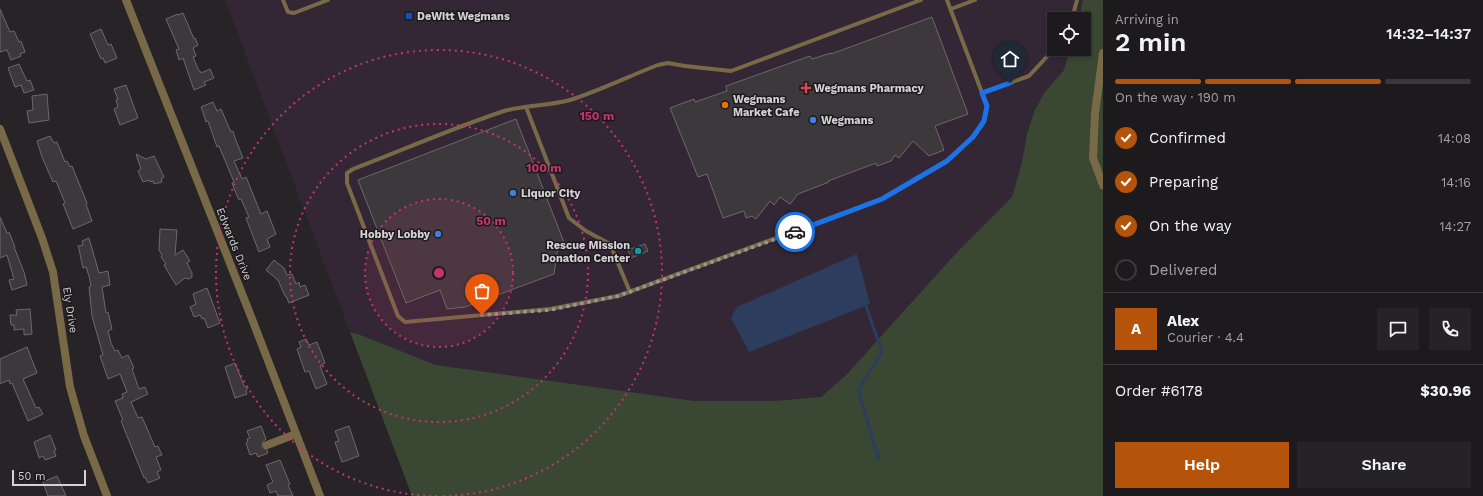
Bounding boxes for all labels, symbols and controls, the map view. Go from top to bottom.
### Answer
place label: DeWitt Wegmans [417,10,510,23]
marker: DeWitt Wegmans [404,11,414,21]
map controls [1047,12,1091,56]
button: locate [1047,12,1091,56]
text: Arriving in [1115,12,1179,27]
text: 14:32–14:37 [1386,25,1471,43]
text: 2 min [1115,27,1186,57]
pin [993,42,1027,83]
icon: home [999,48,1021,70]
place label: Wegmans Pharmacy [814,82,925,95]
marker: Wegmans Pharmacy [801,83,811,93]
text: On the way · 190 m [1115,90,1236,105]
place label: Wegmans Market Cafe [733,93,800,119]
marker: Wegmans Market Cafe [720,100,730,110]
text: 150 m [580,109,614,123]
place label: Wegmans [821,114,873,127]
marker: Wegmans [808,115,818,125]
icon: check [1115,127,1137,149]
text: Confirmed [1149,129,1226,147]
text: 14:08 [1438,131,1471,146]
text: 100 m [526,161,562,175]
icon: check [1115,171,1137,193]
text: Preparing [1149,173,1218,191]
text: 14:16 [1441,175,1471,190]
place label: Liquor City [521,187,581,200]
marker: Liquor City [508,188,518,198]
street label: Edwards Drive [214,206,254,282]
courier [775,212,815,252]
text: 50 m [476,214,506,228]
icon: check [1115,215,1137,237]
text: On the way [1149,217,1231,235]
text: 14:27 [1440,219,1471,234]
icon: car [784,221,806,243]
place label: Hobby Lobby [360,228,431,241]
marker: Hobby Lobby [433,229,443,239]
place label: Rescue Mission Donation Center [541,239,630,265]
marker: Rescue Mission Donation Center [633,246,643,256]
text: Delivered [1149,261,1217,279]
centre of rings [432,266,446,280]
pin [465,274,499,315]
icon: bag [471,280,493,302]
street label: Ely Drive [60,286,80,334]
button: chat [1377,308,1419,350]
button: phone [1429,308,1471,350]
text: Alex [1167,312,1199,330]
text: A [1131,320,1141,338]
text: Courier · 4.4 [1167,330,1244,345]
text: Order #6178 [1115,382,1203,400]
text: $30.96 [1420,382,1471,400]
button: Help [1115,442,1289,488]
button: Share [1297,442,1471,488]
scale bar [12,468,86,487]
text: 50 m [18,470,45,483]

